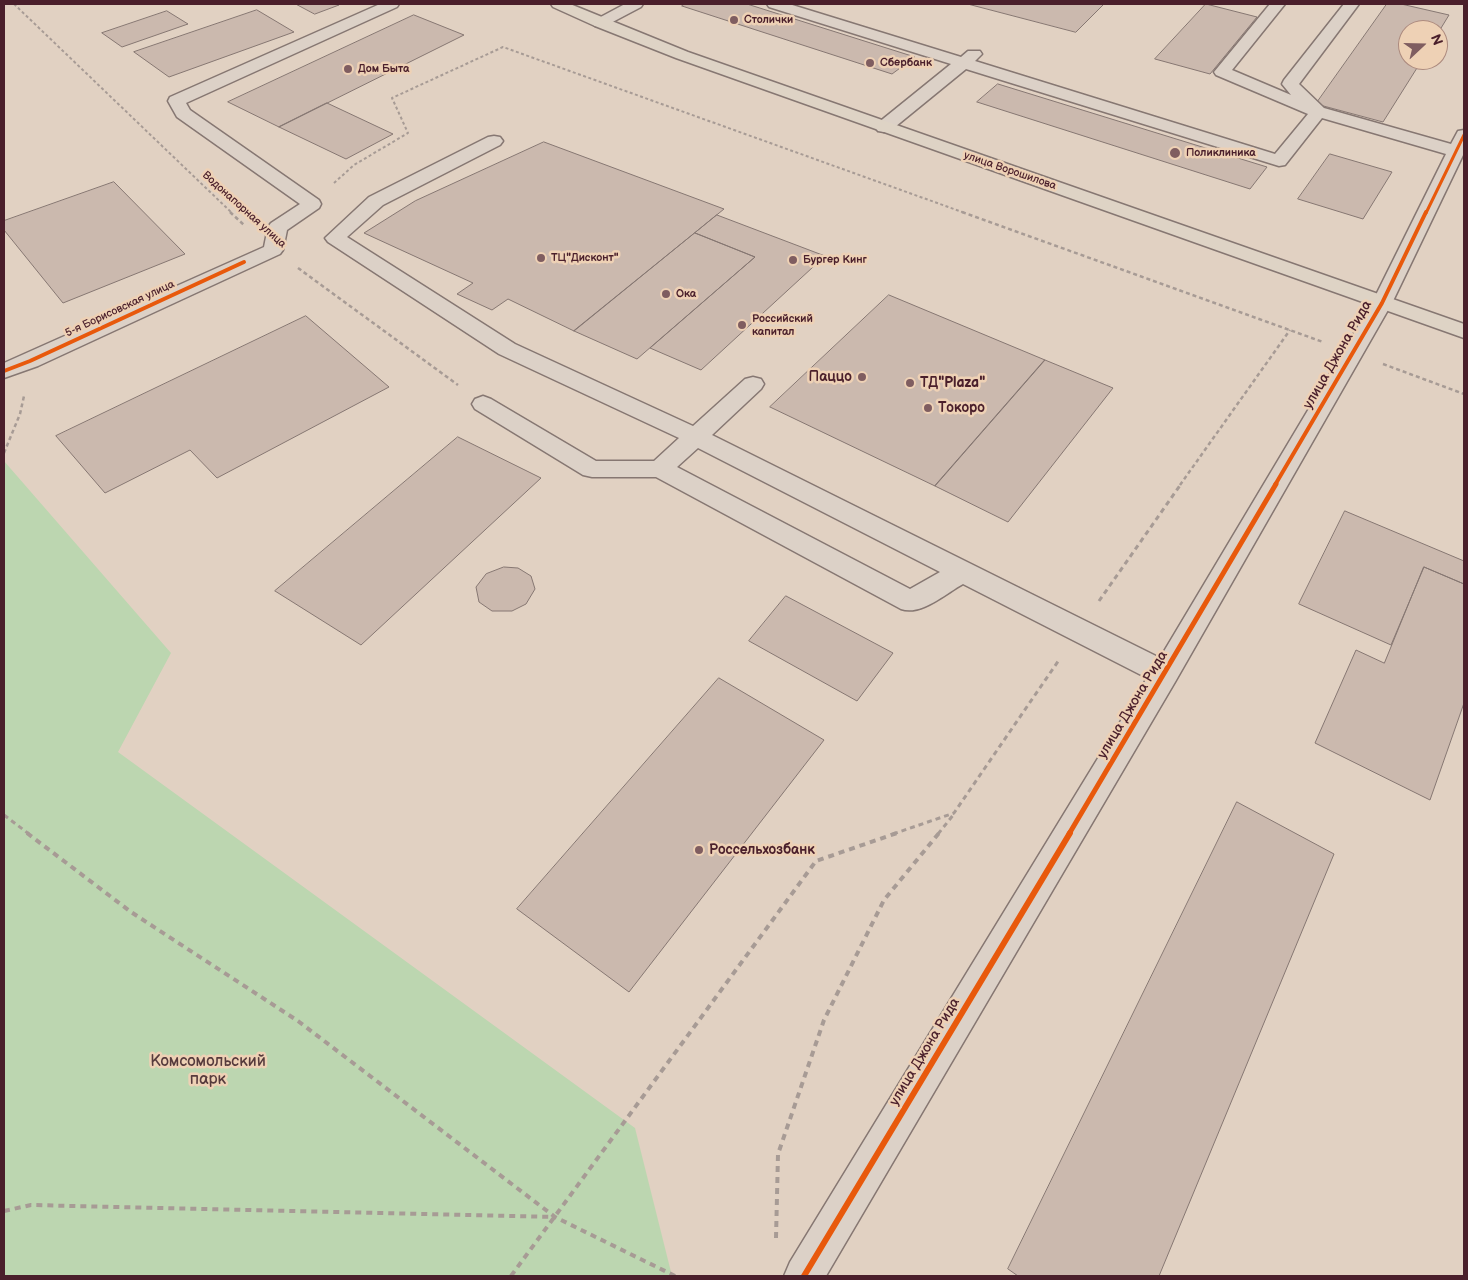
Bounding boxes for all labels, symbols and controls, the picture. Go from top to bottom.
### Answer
place label: Столички [744,13,793,27]
marker: Столички [728,14,740,26]
north arrow [1398,20,1448,70]
text: N [1427,32,1446,48]
place label: Сбербанк [880,56,932,70]
marker: Сбербанк [864,57,876,69]
place label: Дом Быта [358,62,409,76]
marker: Дом Быта [342,63,354,75]
marker: Поликлиника [1168,146,1182,160]
place label: Поликлиника [1186,146,1256,160]
street label: улица Ворошилова [962,149,1058,193]
street label: Водонапорная улица [199,169,289,251]
place label: ТЦ"Дисконт" [551,251,619,265]
marker: ТЦ"Дисконт" [535,252,547,264]
place label: Бургер Кинг [803,253,867,267]
marker: Бургер Кинг [787,254,799,266]
street label: 5-я Борисовская улица [63,278,177,340]
place label: Ока [676,287,696,301]
marker: Ока [660,288,672,300]
street label: улица Джона Рида [1300,298,1376,412]
place label: Российский капитал [752,312,813,338]
marker: Российский капитал [736,319,748,331]
place label: Паццо [809,369,852,385]
marker: Паццо [856,371,868,383]
place label: ТД"Plaza" [920,375,985,391]
marker: ТД"Plaza" [904,377,916,389]
place label: Токоро [938,400,985,416]
marker: Токоро [922,402,934,414]
street label: улица Джона Рида [1094,648,1172,762]
place label: Россельхозбанк [709,842,815,858]
marker: Россельхозбанк [693,844,705,856]
street label: улица Джона Рида [886,995,964,1109]
park label: Комсомольский парк [150,1052,266,1090]

